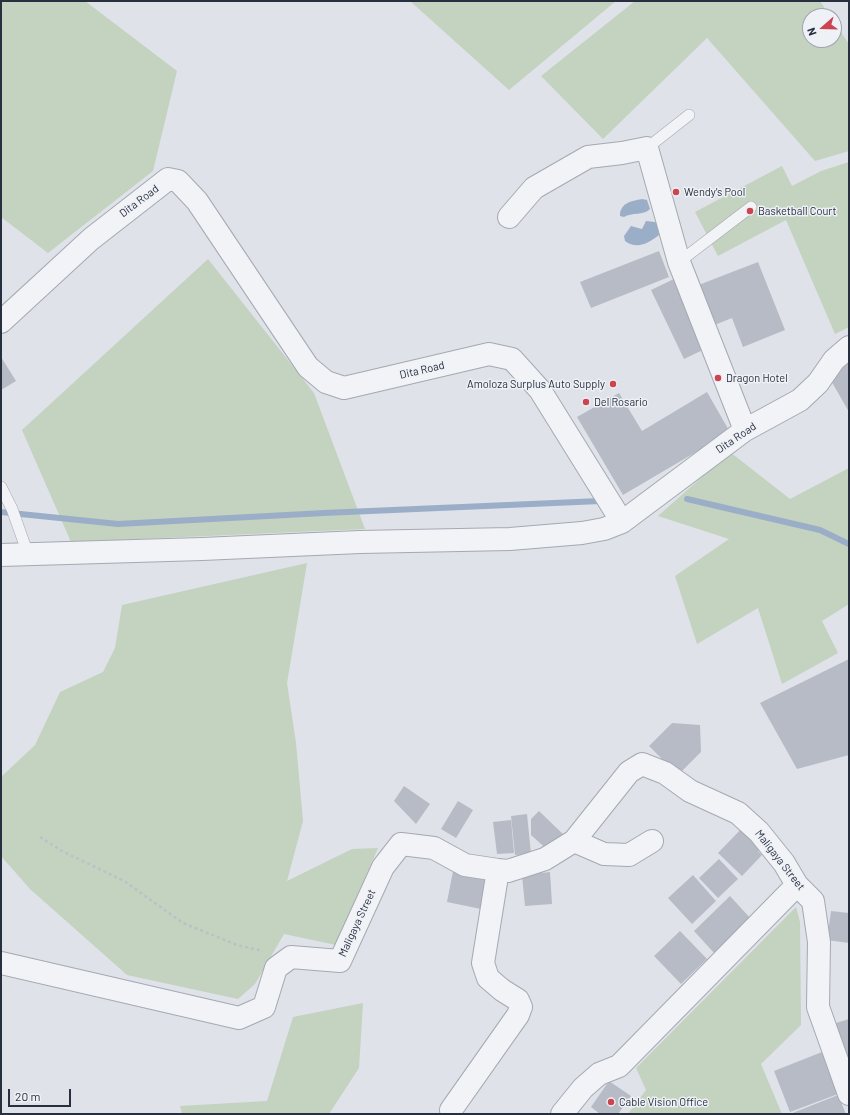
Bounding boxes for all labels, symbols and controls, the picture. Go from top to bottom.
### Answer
north arrow [802,8,842,48]
text: N [804,26,819,38]
street label: Dita Road [117,182,161,220]
place label: Wendy's Pool [684,185,745,199]
marker: Wendy's Pool [671,187,681,197]
place label: Basketball Court [758,204,836,218]
marker: Basketball Court [745,206,755,216]
street label: Dita Road [398,358,446,382]
place label: Dragon Hotel [726,371,788,385]
marker: Dragon Hotel [713,373,723,383]
place label: Amoloza Surplus Auto Supply [467,377,605,391]
marker: Amoloza Surplus Auto Supply [608,379,618,389]
place label: Del Rosario [594,395,648,409]
marker: Del Rosario [581,397,591,407]
street label: Dita Road [713,420,759,456]
street label: Maligaya Street [752,827,808,893]
street label: Maligaya Street [336,887,378,959]
scale bar [10,1081,73,1107]
text: 20 m [15,1089,41,1103]
place label: Cable Vision Office [619,1095,708,1109]
marker: Cable Vision Office [606,1097,616,1107]

